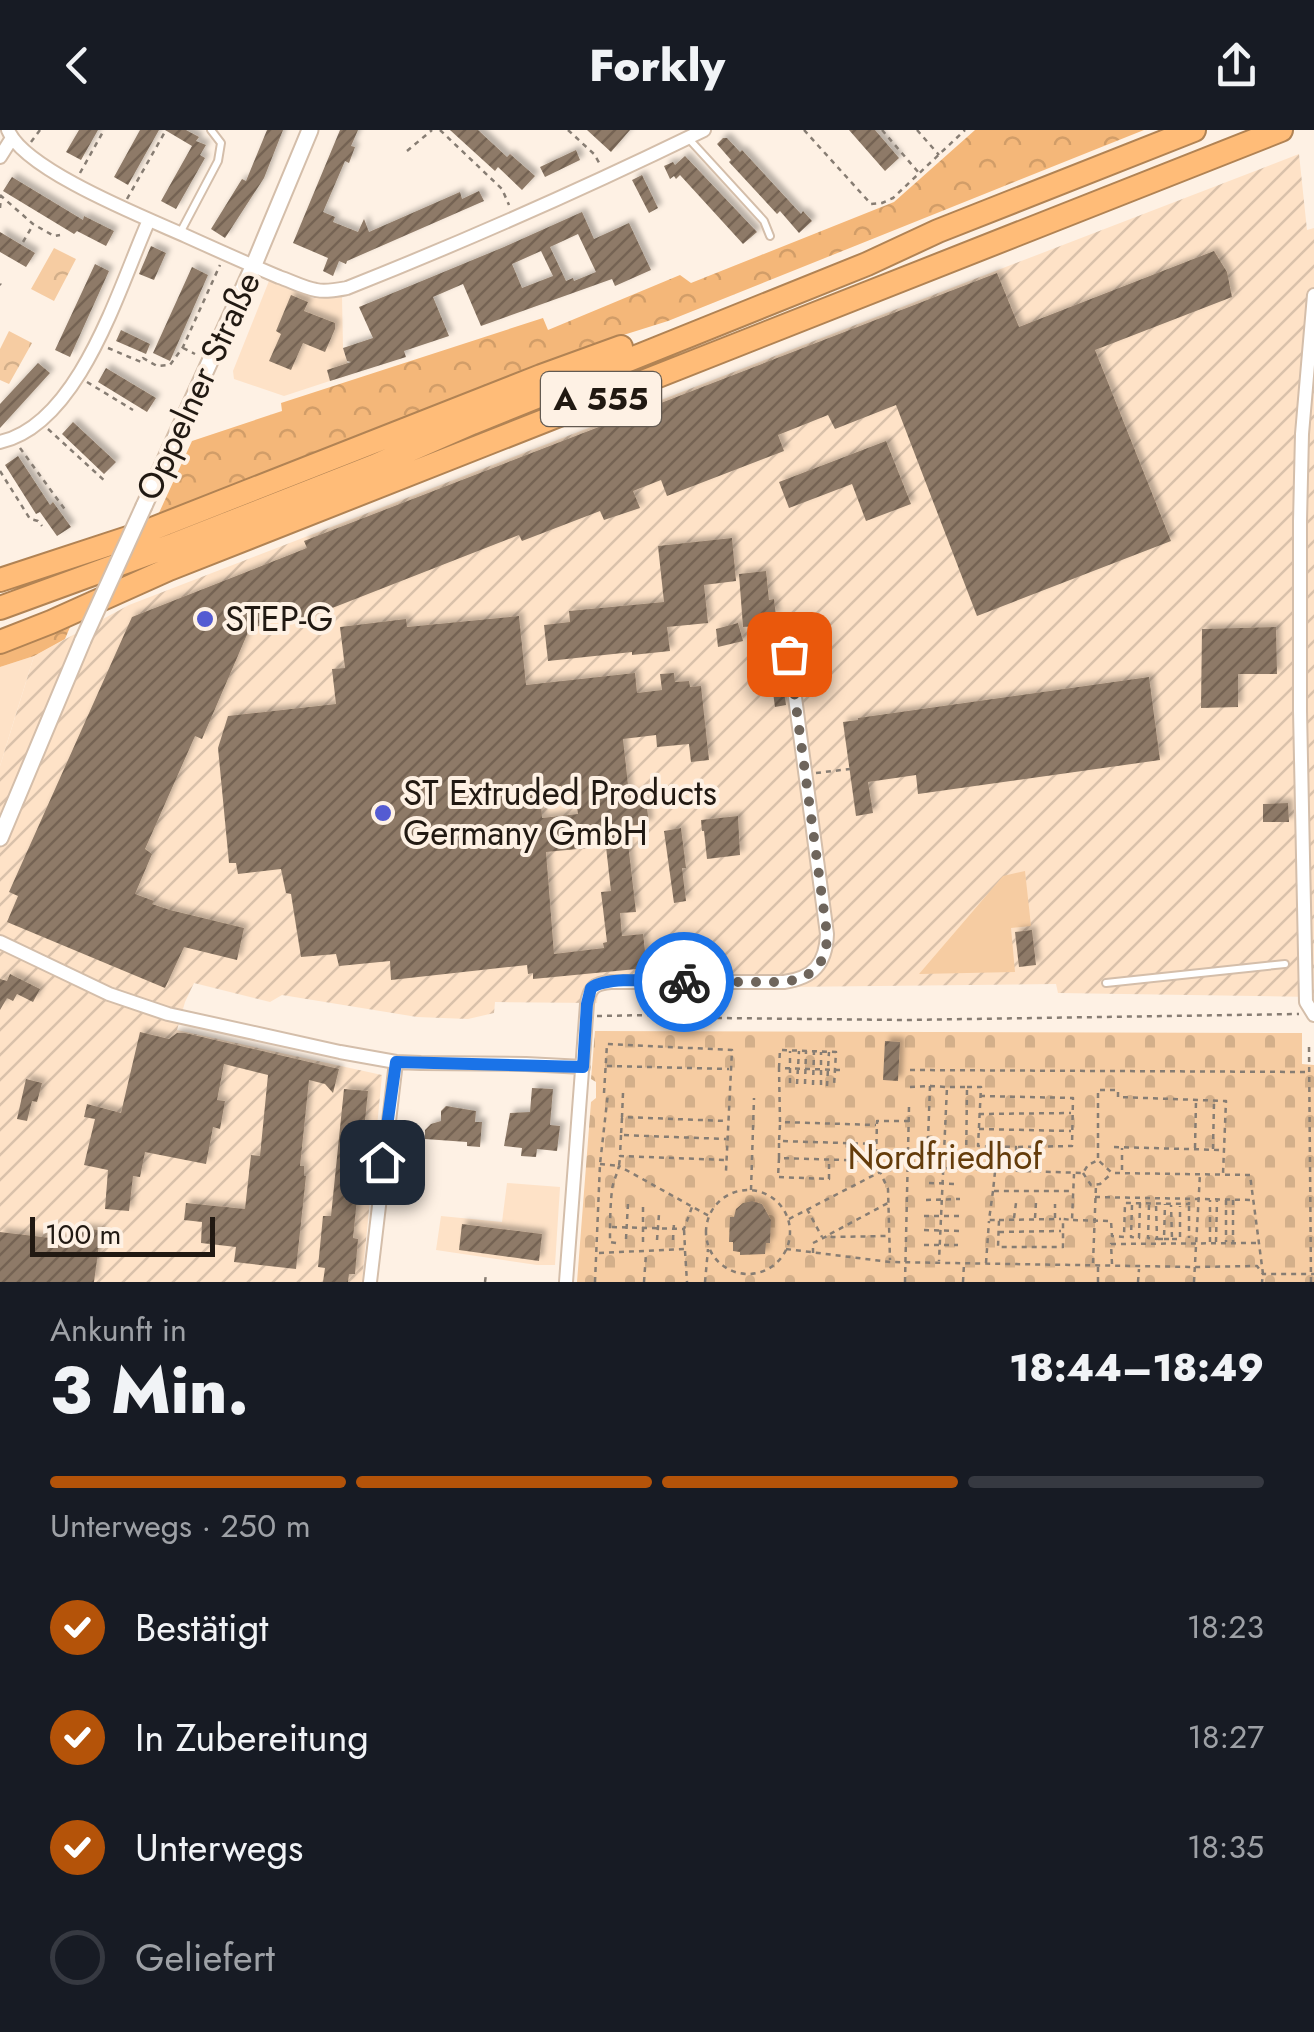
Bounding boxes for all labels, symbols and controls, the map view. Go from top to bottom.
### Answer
text: Forkly [589,33,725,98]
icon: back [50,38,105,93]
icon: share [1209,38,1264,93]
street label: Oppelner Straße [123,264,273,508]
road number: A 555 [541,372,661,426]
place label: STEP-G [225,594,333,644]
marker: STEP-G [194,608,216,630]
pin [747,612,832,697]
icon: bag [762,627,817,682]
place label: ST Extruded Products Germany GmbH [403,768,717,858]
marker: ST Extruded Products Germany GmbH [372,802,394,824]
courier [634,932,734,1032]
icon: bike [657,955,712,1010]
pin [340,1120,425,1205]
park label: Nordfriedhof [848,1132,1043,1182]
icon: home [355,1135,410,1190]
scale bar [30,1212,215,1256]
text: 100 m [45,1214,121,1255]
text: Ankunft in [50,1307,187,1353]
text: 18:44–18:49 [1009,1340,1264,1395]
text: 3 Min. [50,1343,249,1437]
text: Unterwegs · 250 m [50,1503,311,1549]
icon: check [50,1600,105,1655]
text: Bestätigt [135,1600,268,1655]
text: 18:23 [1187,1604,1264,1650]
icon: check [50,1710,105,1765]
text: In Zubereitung [135,1710,369,1765]
text: 18:27 [1188,1714,1264,1760]
icon: check [50,1820,105,1875]
text: Unterwegs [135,1820,303,1875]
text: 18:35 [1187,1824,1264,1870]
text: Geliefert [135,1930,275,1985]

